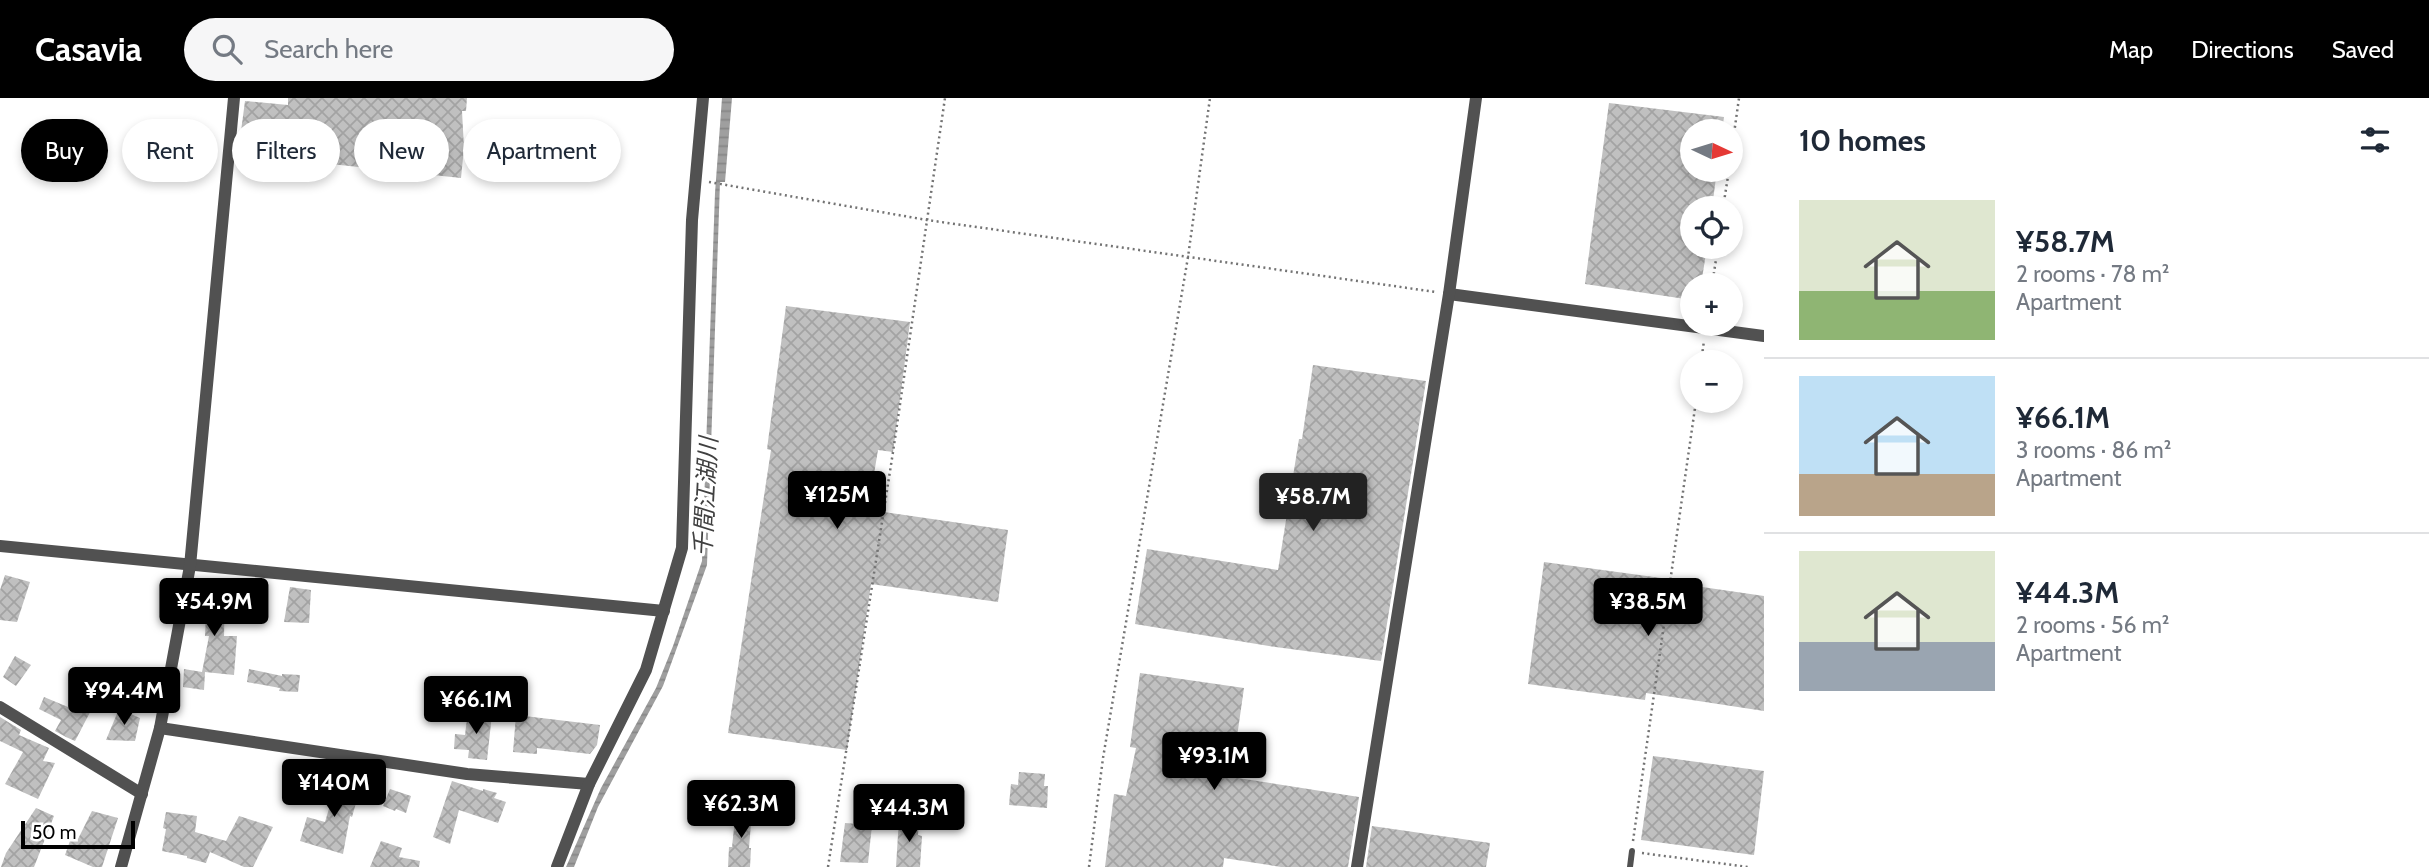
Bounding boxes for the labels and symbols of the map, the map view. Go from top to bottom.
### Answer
north arrow [1680,119,1743,182]
water label: 千間江湖川 [688,433,723,558]
pin: ¥125M [788,472,886,531]
pin: ¥58.7M [1256,474,1370,533]
pin: ¥54.9M [157,578,271,638]
pin: ¥38.5M [1591,578,1705,638]
pin: ¥94.4M [67,668,181,727]
pin: ¥66.1M [419,676,533,736]
pin: ¥93.1M [1157,732,1271,792]
pin: ¥140M [285,760,383,819]
pin: ¥62.3M [684,780,798,840]
pin: ¥44.3M [852,784,966,844]
scale bar [21,818,135,850]

